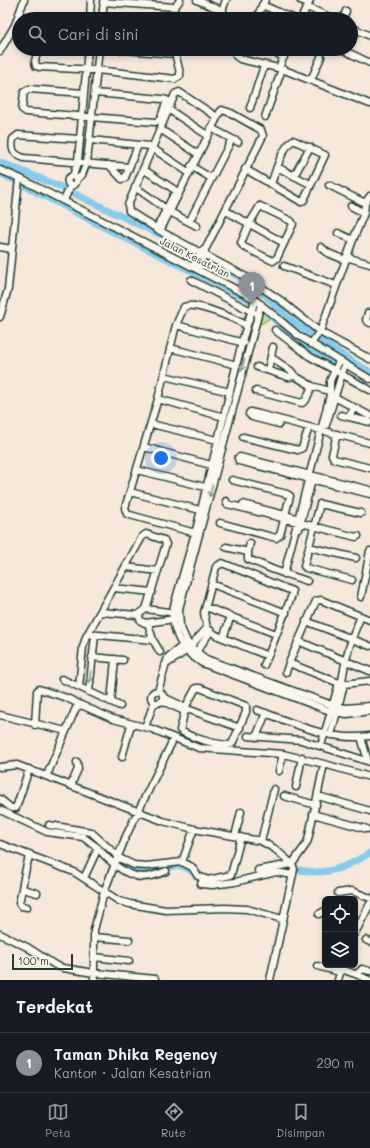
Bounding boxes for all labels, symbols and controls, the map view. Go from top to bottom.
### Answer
search box [12,12,358,56]
icon: search [26,23,48,45]
text: Cari di sini [58,24,139,44]
street label: Jalan Kesatrian [158,233,232,281]
pin: 1 [239,272,265,305]
one-way arrow [239,358,247,371]
your location [151,448,171,468]
one-way arrow [207,484,214,497]
one-way arrow [87,670,94,683]
map controls [322,896,358,968]
button: locate [322,896,358,932]
button: layers [322,932,358,968]
scale bar [12,952,73,971]
text: 100 m [18,953,49,968]
text: Terdekat [16,995,93,1017]
text: Taman Dhika Regency [54,1044,217,1064]
text: 1 [26,1054,32,1071]
text: 290 m [317,1054,354,1071]
text: Kantor · Jalan Kesatrian [54,1064,211,1081]
tab: Peta [45,1101,71,1140]
tab: Rute [161,1101,186,1140]
tab: Disimpan [277,1101,325,1140]

